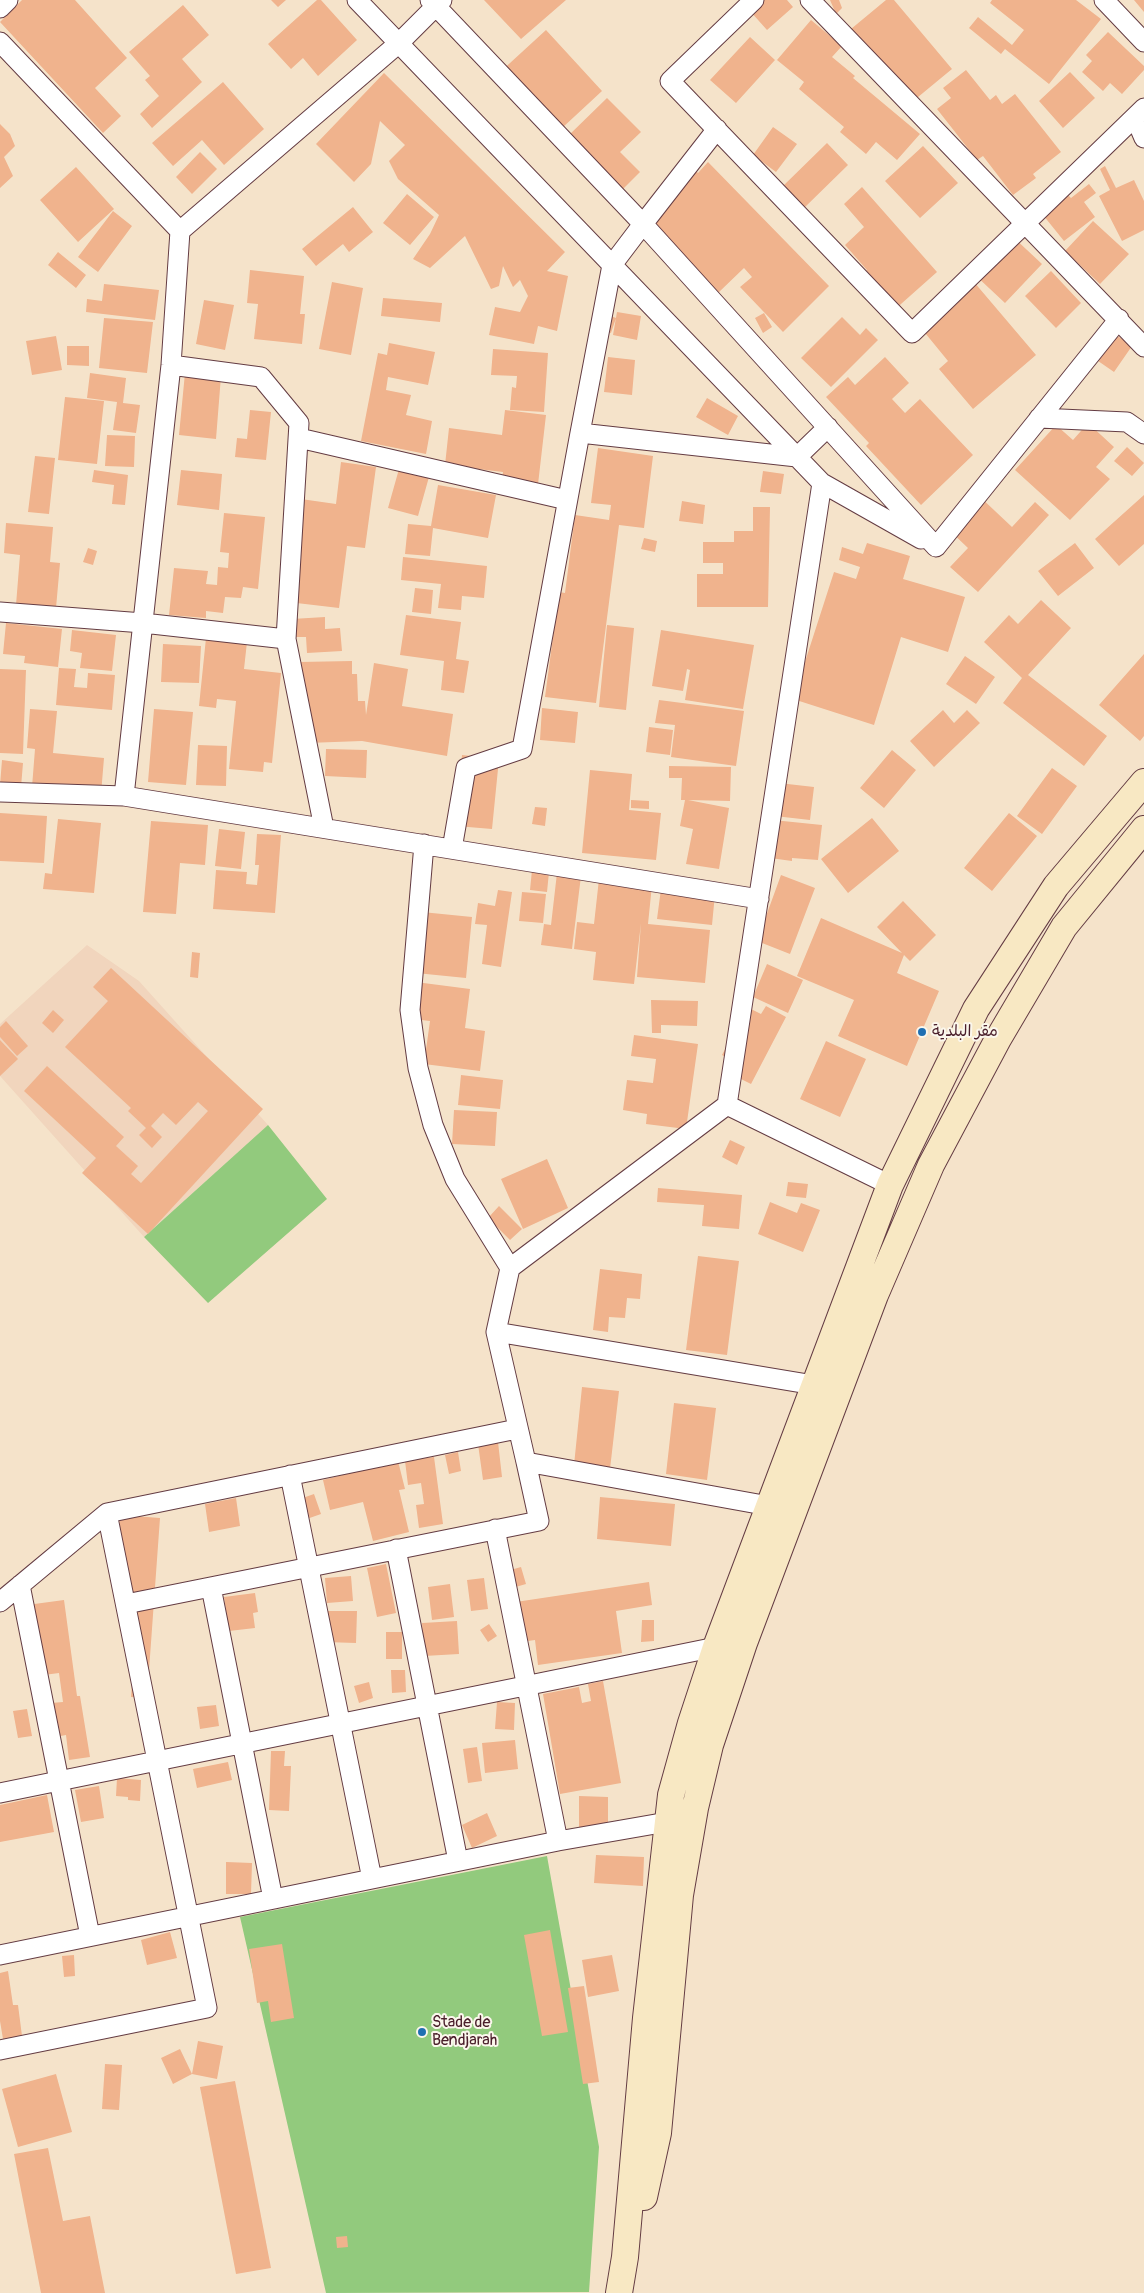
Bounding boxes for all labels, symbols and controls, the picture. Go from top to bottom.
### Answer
place label: مقر البلدية [932,1022,998,1042]
marker: مقر البلدية [916,1026,928,1038]
place label: Stade de Bendjarah [432,2013,497,2051]
marker: Stade de Bendjarah [416,2026,428,2038]

